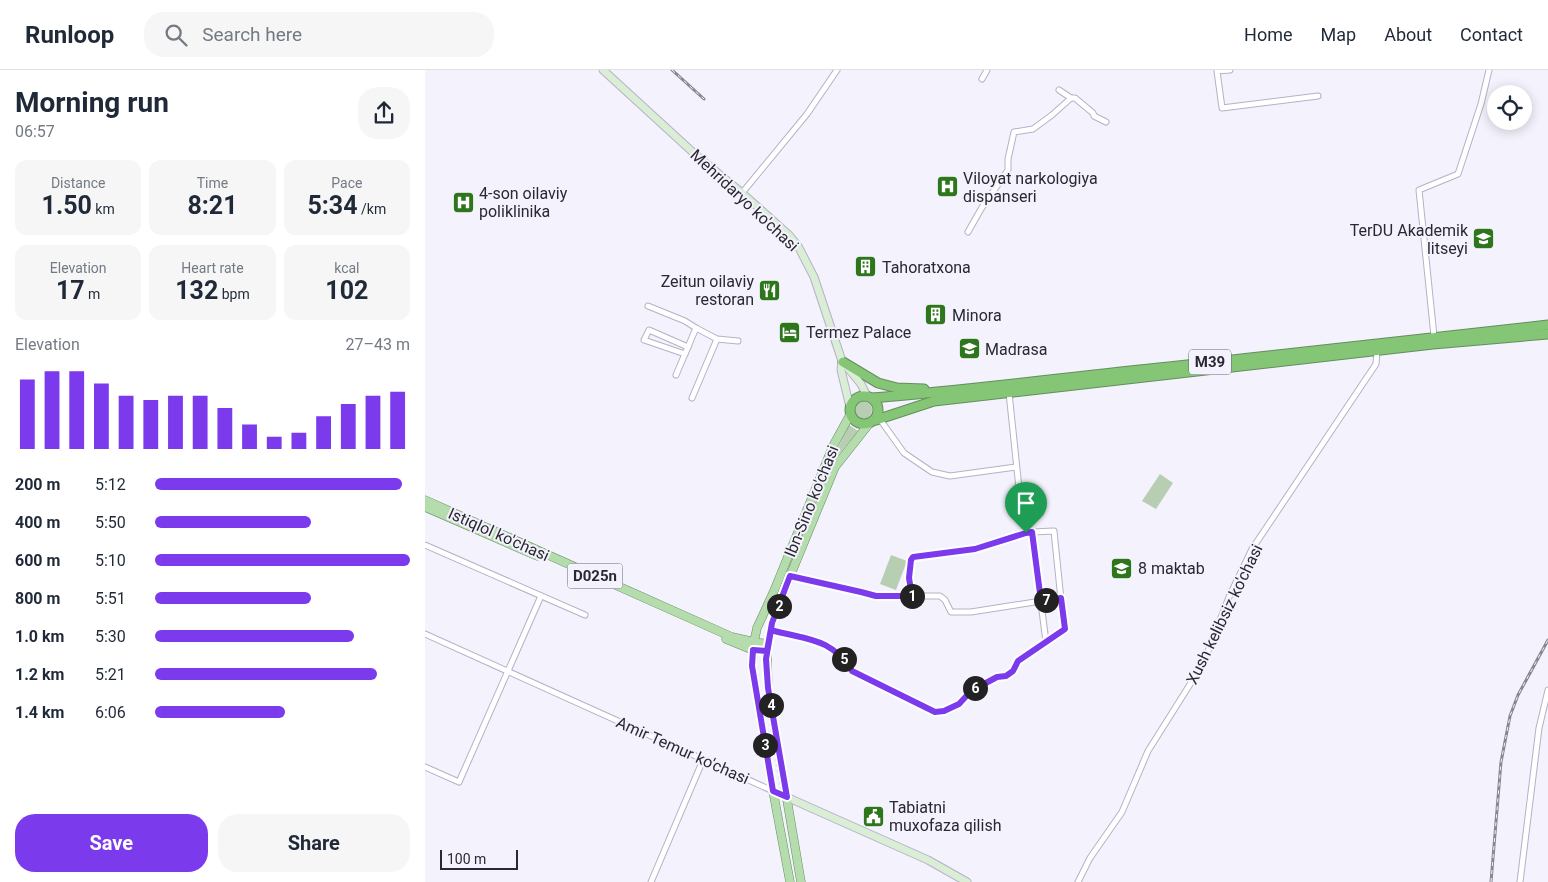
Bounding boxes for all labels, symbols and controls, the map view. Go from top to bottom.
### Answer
search box [144,12,494,57]
text: Runloop [25,21,114,49]
icon: search [162,21,190,49]
text: Search here [202,23,302,46]
text: Home [1244,24,1293,45]
text: Map [1321,24,1356,45]
text: About [1384,24,1432,45]
text: Contact [1460,24,1523,45]
map controls [1487,85,1532,130]
button: locate [1487,85,1532,130]
text: Morning run [15,86,169,119]
button: share [358,87,410,139]
text: 06:57 [15,122,55,141]
street label: Мehridaryo ko'chasi [687,145,803,255]
place label: Viloyat narkologiya dispanseri [963,169,1098,206]
text: Distance [51,175,105,191]
text: Time [197,175,228,191]
text: Pace [331,175,362,191]
hospital icon: Viloyat narkologiya dispanseri [935,175,959,199]
place label: 4-son oilaviy poliklinika [479,184,568,221]
hospital icon: 4-son oilaviy poliklinika [451,190,475,214]
text: 1.50 [42,191,92,220]
text: 8:21 [187,191,238,220]
text: 5:34 [307,191,358,220]
text: km [92,201,115,217]
text: /km [358,201,386,217]
place label: TerDU Akademik litseyi [1350,221,1469,258]
school or university icon: TerDU Akademik litseyi [1472,227,1496,251]
building icon: Tahoratxona [854,255,878,279]
place label: Tahoratxona [882,258,971,277]
text: Elevation [50,260,107,276]
text: Heart rate [181,260,244,276]
text: kcal [334,260,359,276]
place label: Zeitun oilaviy restoran [661,272,754,309]
text: 17 [56,276,85,305]
text: 132 [175,276,218,305]
text: 102 [325,276,368,305]
restaurant icon: Zeitun oilaviy restoran [758,278,782,302]
text: m [85,286,100,302]
text: bpm [218,286,250,302]
building icon: Minora [924,303,948,327]
place label: Minora [952,306,1002,325]
hotel icon: Termez Palace [778,320,802,344]
place label: Termez Palace [806,323,911,342]
text: Elevation [15,335,80,354]
text: 27–43 m [346,335,410,354]
school or university icon: Madrasa [957,337,981,361]
place label: Madrasa [985,340,1047,359]
road number: M39 [1189,350,1231,374]
street label: Ibn-Sino ko'chasi [780,443,842,560]
text: 200 m [15,475,60,494]
text: 5:12 [95,475,126,494]
pin [1005,482,1047,533]
icon: arrive [1012,489,1040,517]
street label: Istiqlol ko'chasi [445,504,552,565]
text: 400 m [15,513,60,532]
text: 5:50 [95,513,126,532]
street label: Xush kelibsiz ko'chasi [1182,541,1267,687]
text: 600 m [15,551,60,570]
text: 5:10 [95,551,126,570]
school or university icon: 8 maktab [1110,556,1134,580]
place label: 8 maktab [1138,559,1205,578]
road number: D025n [567,564,623,588]
pin: 1 [899,584,925,608]
text: 1 [908,588,917,604]
pin: 7 [1033,588,1059,612]
text: 800 m [15,589,60,608]
text: 5:51 [95,589,126,608]
text: 7 [1042,592,1051,608]
pin: 2 [767,594,791,618]
text: 2 [775,598,784,614]
text: 1.0 km [15,627,64,646]
text: 5:30 [95,627,126,646]
pin: 5 [831,646,857,672]
text: 5 [840,651,849,667]
text: 1.2 km [15,665,64,684]
text: 5:21 [95,665,126,684]
pin: 6 [963,676,987,700]
text: 6 [971,680,980,696]
pin: 4 [759,692,783,718]
text: 4 [767,697,776,713]
text: 1.4 km [15,703,64,722]
text: 6:06 [95,703,126,722]
street label: Amir Temur ko'chasi [613,713,752,788]
pin: 3 [753,732,777,758]
text: 3 [761,737,770,753]
place label: Tabiatni muxofaza qilish [889,798,1001,835]
public building icon: Tabiatni muxofaza qilish [861,804,885,828]
button: Save [15,814,208,872]
button: Share [218,814,410,872]
scale bar [440,847,517,870]
text: 100 m [447,851,486,867]

